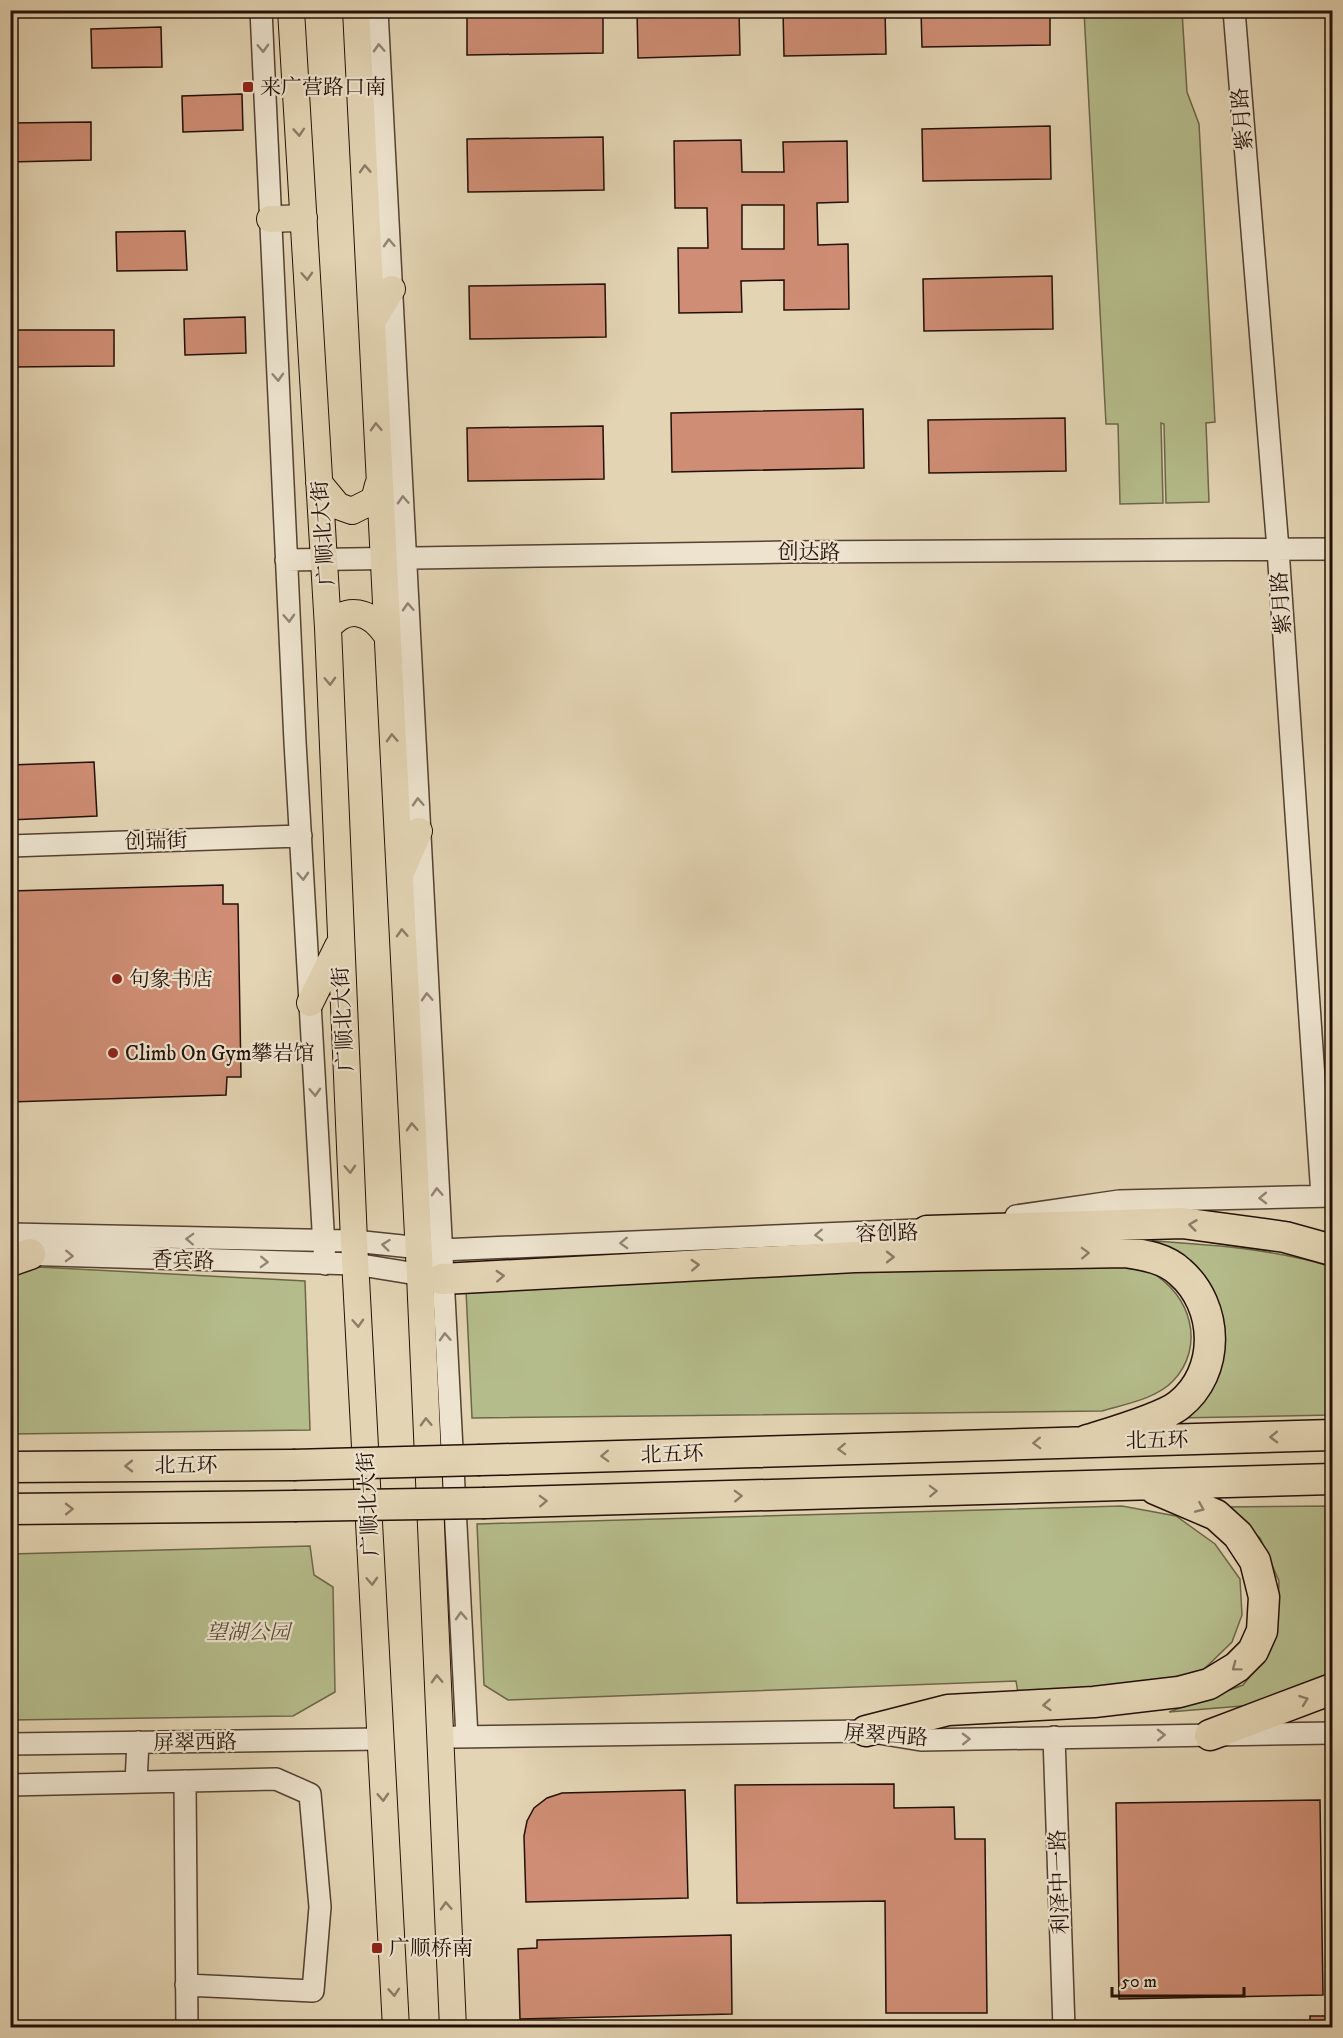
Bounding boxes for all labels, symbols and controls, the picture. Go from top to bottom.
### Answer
one-way arrow [256,43,269,52]
one-way arrow [373,43,386,52]
place label: 来广营路口南 [260,75,386,101]
marker: 来广营路口南 [241,80,255,94]
street label: 紫月路 [1227,86,1259,151]
one-way arrow [292,127,305,136]
one-way arrow [358,164,371,173]
one-way arrow [383,238,396,247]
one-way arrow [301,272,314,281]
one-way arrow [271,373,284,382]
one-way arrow [369,422,382,431]
street label: 广顺北大街 [307,480,341,586]
one-way arrow [396,496,409,505]
street label: 创达路 [778,540,841,566]
street label: 紫月路 [1267,571,1297,635]
one-way arrow [401,603,414,612]
one-way arrow [283,614,296,623]
one-way arrow [324,676,336,685]
one-way arrow [385,733,398,742]
one-way arrow [411,798,424,807]
street label: 创瑞街 [124,828,188,856]
one-way arrow [296,871,309,880]
one-way arrow [396,928,409,937]
street label: 广顺北大街 [328,966,360,1072]
place label: 句象书店 [129,967,213,993]
marker: 句象书店 [110,972,124,986]
one-way arrow [421,992,434,1001]
place label: Climb On Gym攀岩馆 [125,1041,315,1067]
marker: Climb On Gym攀岩馆 [106,1046,120,1060]
one-way arrow [308,1087,321,1096]
one-way arrow [406,1123,419,1132]
one-way arrow [344,1165,357,1174]
one-way arrow [431,1187,444,1196]
one-way arrow [1259,1191,1268,1204]
one-way arrow [1188,1219,1197,1231]
street label: 容创路 [855,1220,919,1248]
one-way arrow [814,1229,823,1242]
one-way arrow [186,1232,195,1245]
one-way arrow [620,1237,629,1249]
one-way arrow [382,1239,391,1252]
street label: 香宾路 [151,1247,215,1275]
one-way arrow [1080,1247,1089,1260]
one-way arrow [64,1249,73,1262]
one-way arrow [885,1251,894,1263]
one-way arrow [259,1256,268,1269]
one-way arrow [691,1259,700,1272]
one-way arrow [496,1269,505,1282]
one-way arrow [352,1318,365,1327]
one-way arrow [439,1333,452,1342]
one-way arrow [420,1417,432,1426]
street label: 北五环 [1125,1427,1189,1455]
one-way arrow [1270,1430,1279,1443]
one-way arrow [1033,1437,1042,1449]
street label: 北五环 [640,1441,704,1469]
one-way arrow [838,1443,847,1455]
one-way arrow [601,1450,610,1462]
street label: 广顺北大街 [353,1451,385,1557]
street label: 北五环 [155,1453,218,1479]
one-way arrow [125,1460,134,1472]
one-way arrow [929,1485,938,1497]
one-way arrow [734,1490,743,1502]
one-way arrow [539,1495,548,1508]
one-way arrow [1194,1501,1205,1513]
one-way arrow [64,1502,73,1515]
one-way arrow [365,1576,378,1585]
one-way arrow [455,1611,468,1620]
park label: 望湖公园 [206,1620,293,1646]
one-way arrow [1231,1659,1242,1670]
one-way arrow [430,1675,443,1684]
one-way arrow [1298,1695,1309,1707]
one-way arrow [1043,1699,1052,1712]
street label: 屏翠西路 [843,1720,929,1752]
street label: 屏翠西路 [153,1729,237,1757]
one-way arrow [1156,1729,1165,1742]
one-way arrow [961,1732,970,1745]
one-way arrow [377,1793,390,1802]
street label: 利泽中一路 [1045,1829,1075,1935]
one-way arrow [439,1902,452,1911]
place label: 广顺桥南 [389,1936,473,1962]
marker: 广顺桥南 [370,1941,384,1955]
scale bar [1112,1960,1244,1998]
text: 50 m [1121,1971,1157,1993]
one-way arrow [387,1987,400,1996]

